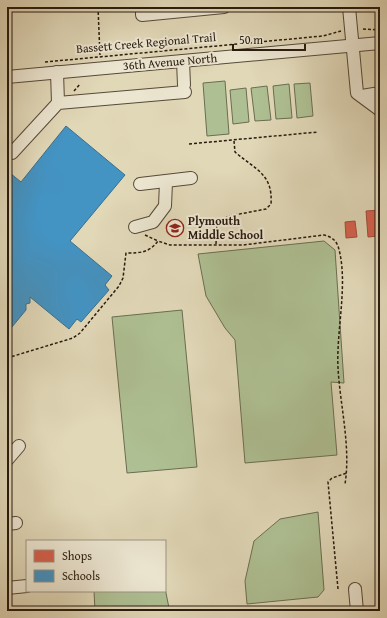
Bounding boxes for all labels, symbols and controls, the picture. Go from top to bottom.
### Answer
scale bar [233,26,305,52]
street label: Bassett Creek Regional Trail [75,28,217,57]
text: 50 m [239,31,263,48]
street label: 36th Avenue North [122,49,218,74]
place label: Plymouth Middle School [188,212,264,243]
school or university icon: Plymouth Middle School [165,218,185,238]
legend [26,540,166,592]
text: Shops [62,547,92,564]
text: Schools [62,567,100,584]

